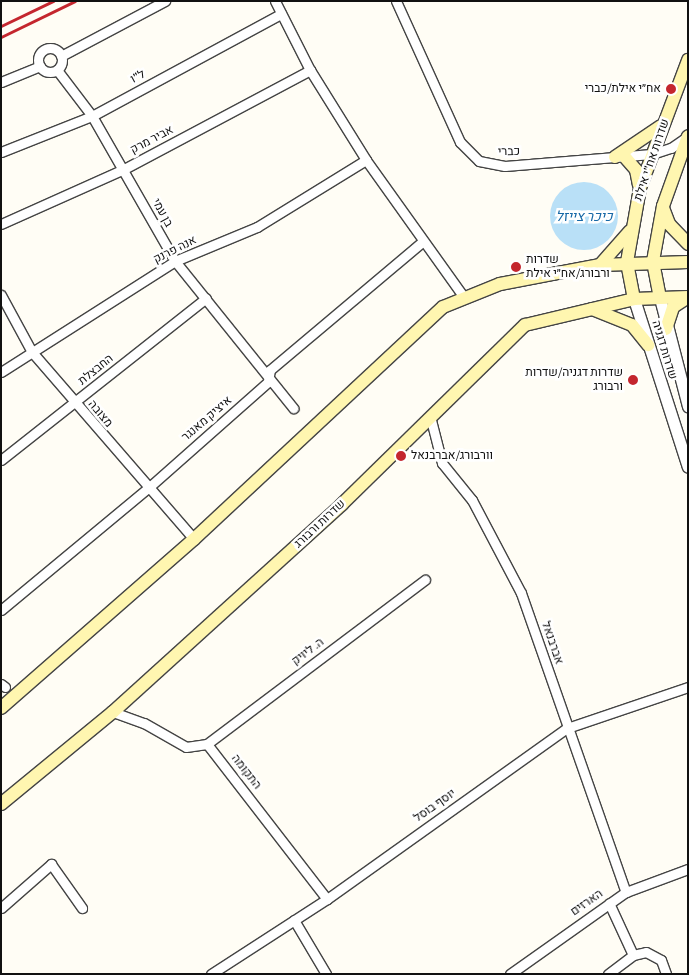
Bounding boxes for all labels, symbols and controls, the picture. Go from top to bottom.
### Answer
street label: ל"ו [128,67,148,87]
place label: אח״י אילת/כברי [585,82,661,96]
marker: אח״י אילת/כברי [665,83,677,95]
street label: שדרות אח"י אילת [631,117,673,203]
street label: אביר מרק [128,123,176,157]
street label: כברי [498,144,520,160]
street label: בן עמי [148,196,176,230]
water label: כיכר צייזל [555,208,613,224]
street label: אנה פרנק [151,233,199,267]
place label: שדרות ורבורג/אח״י אילת [526,253,610,281]
marker: שדרות ורבורג/אח״י אילת [510,261,522,273]
street label: שדרות דגניה [648,319,680,381]
street label: החבצלת [76,352,116,388]
place label: שדרות דגניה/שדרות ורבורג [525,366,623,394]
marker: שדרות דגניה/שדרות ורבורג [627,374,639,386]
street label: איציק מאנגר [179,393,235,445]
street label: מצובה [84,397,116,431]
place label: וורבורג/אברבנאל [411,449,493,463]
marker: וורבורג/אברבנאל [395,450,407,462]
street label: שדרות ורבורג [291,497,349,551]
street label: אברבנאל [538,620,566,666]
street label: ה. ליויק [289,635,327,669]
street label: התקומה [228,752,264,792]
street label: יוסף בוסל [411,786,459,826]
street label: הארזים [568,887,606,919]

